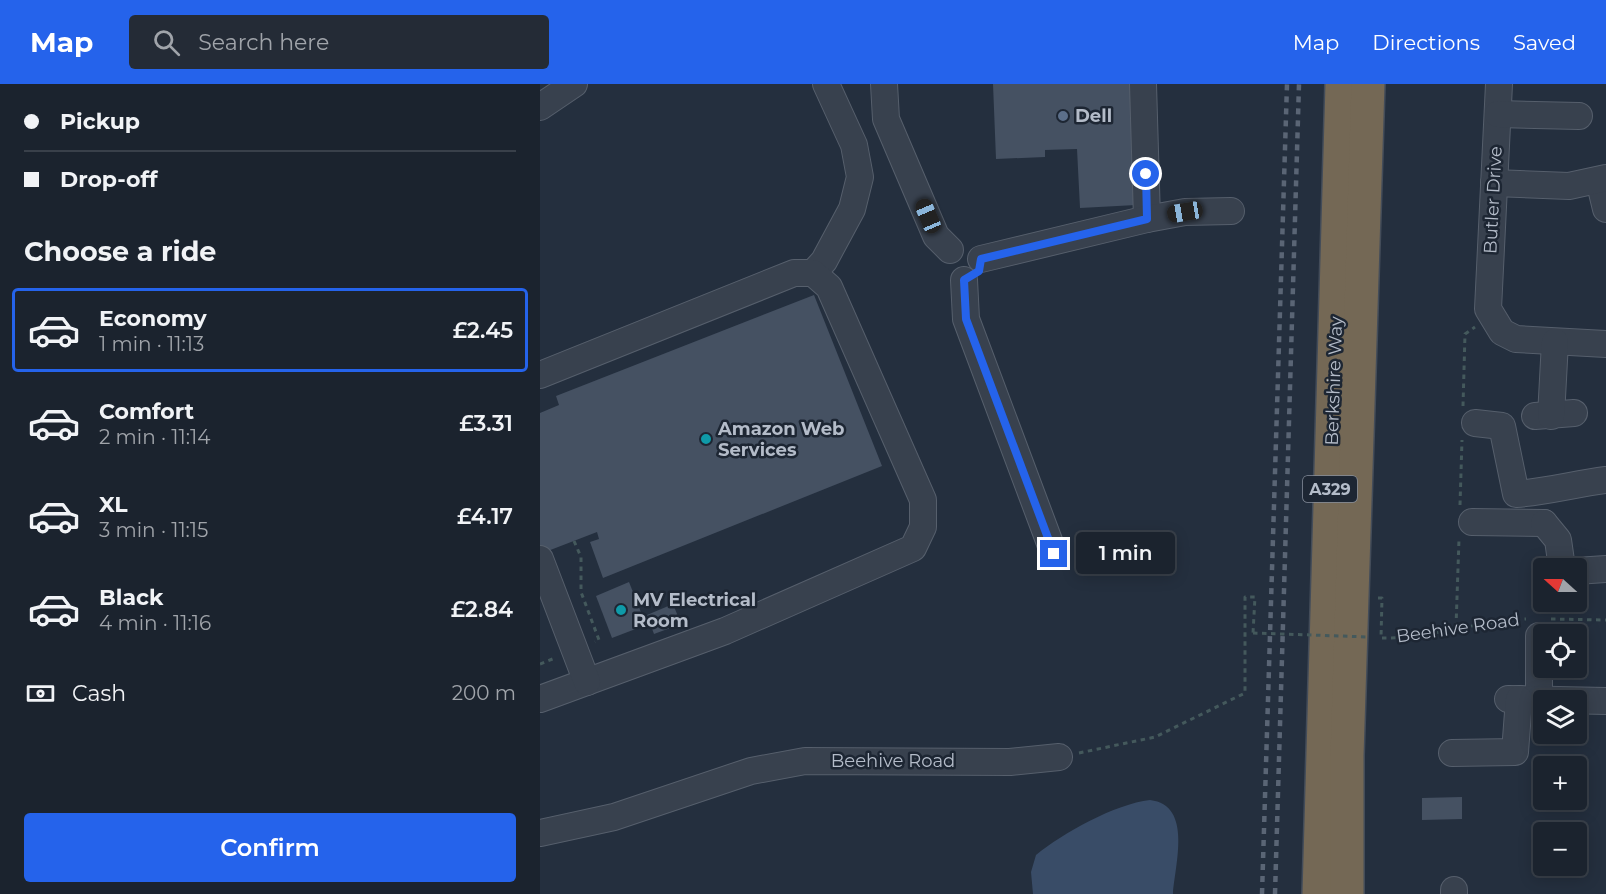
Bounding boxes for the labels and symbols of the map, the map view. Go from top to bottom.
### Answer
place label: Dell [1075,105,1112,127]
marker: Dell [1056,109,1070,123]
street label: Butler Drive [1479,145,1507,254]
route start [1132,160,1159,187]
car [913,196,943,236]
car [1166,200,1204,224]
street label: Berkshire Way [1321,316,1347,446]
place label: Amazon Web Services [717,418,844,461]
marker: Amazon Web Services [699,432,713,446]
road number: A329 [1303,476,1357,502]
callout: 1 min [1075,533,1174,575]
route end [1040,540,1067,567]
north arrow [1533,558,1587,612]
place label: MV Electrical Room [633,589,756,632]
marker: MV Electrical Room [614,603,628,617]
street label: Beehive Road [1395,608,1521,648]
street label: Beehive Road [831,750,955,772]

